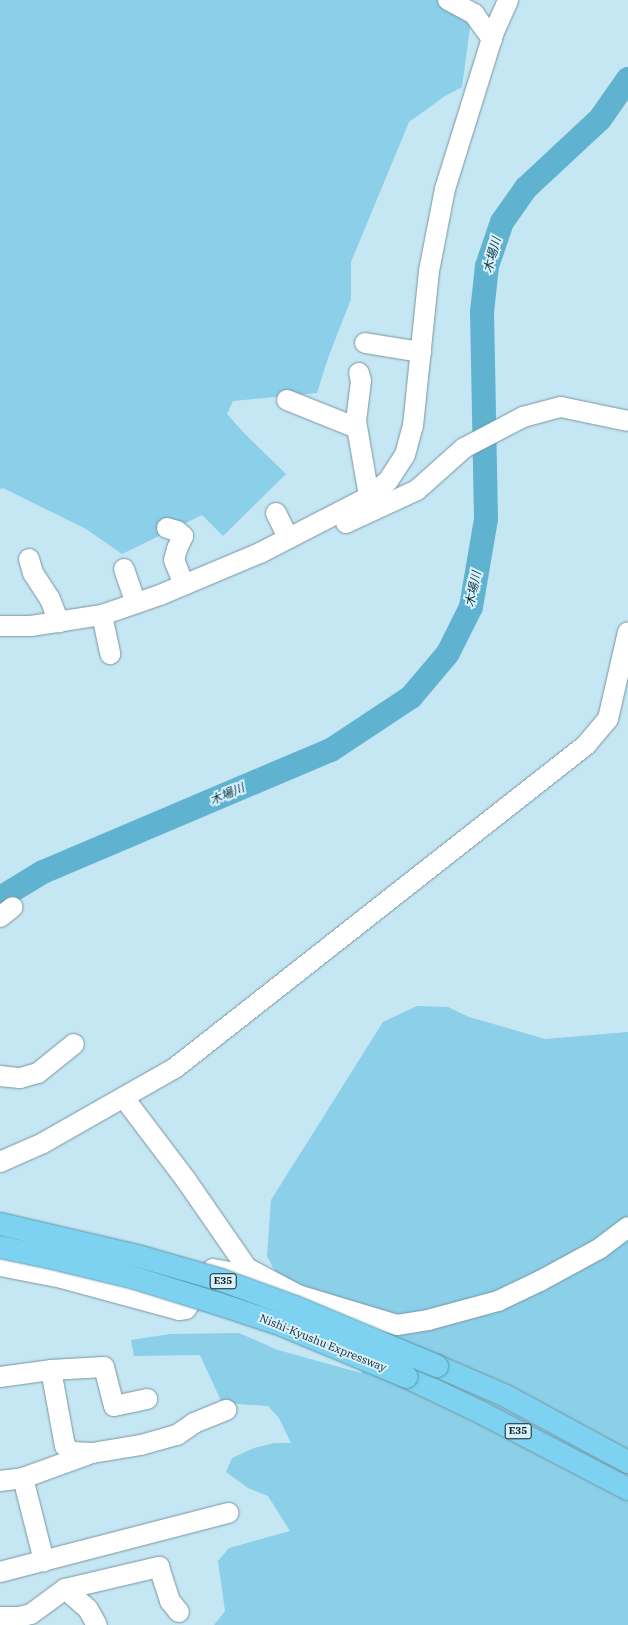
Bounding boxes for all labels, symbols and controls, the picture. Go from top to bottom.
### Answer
water label: 木場川 [480,236,504,274]
water label: 木場川 [462,570,484,608]
water label: 木場川 [208,780,246,808]
road number: E35 [209,1273,237,1289]
street label: Nishi-Kyushu Expressway [258,1312,388,1374]
road number: E35 [504,1423,532,1439]

